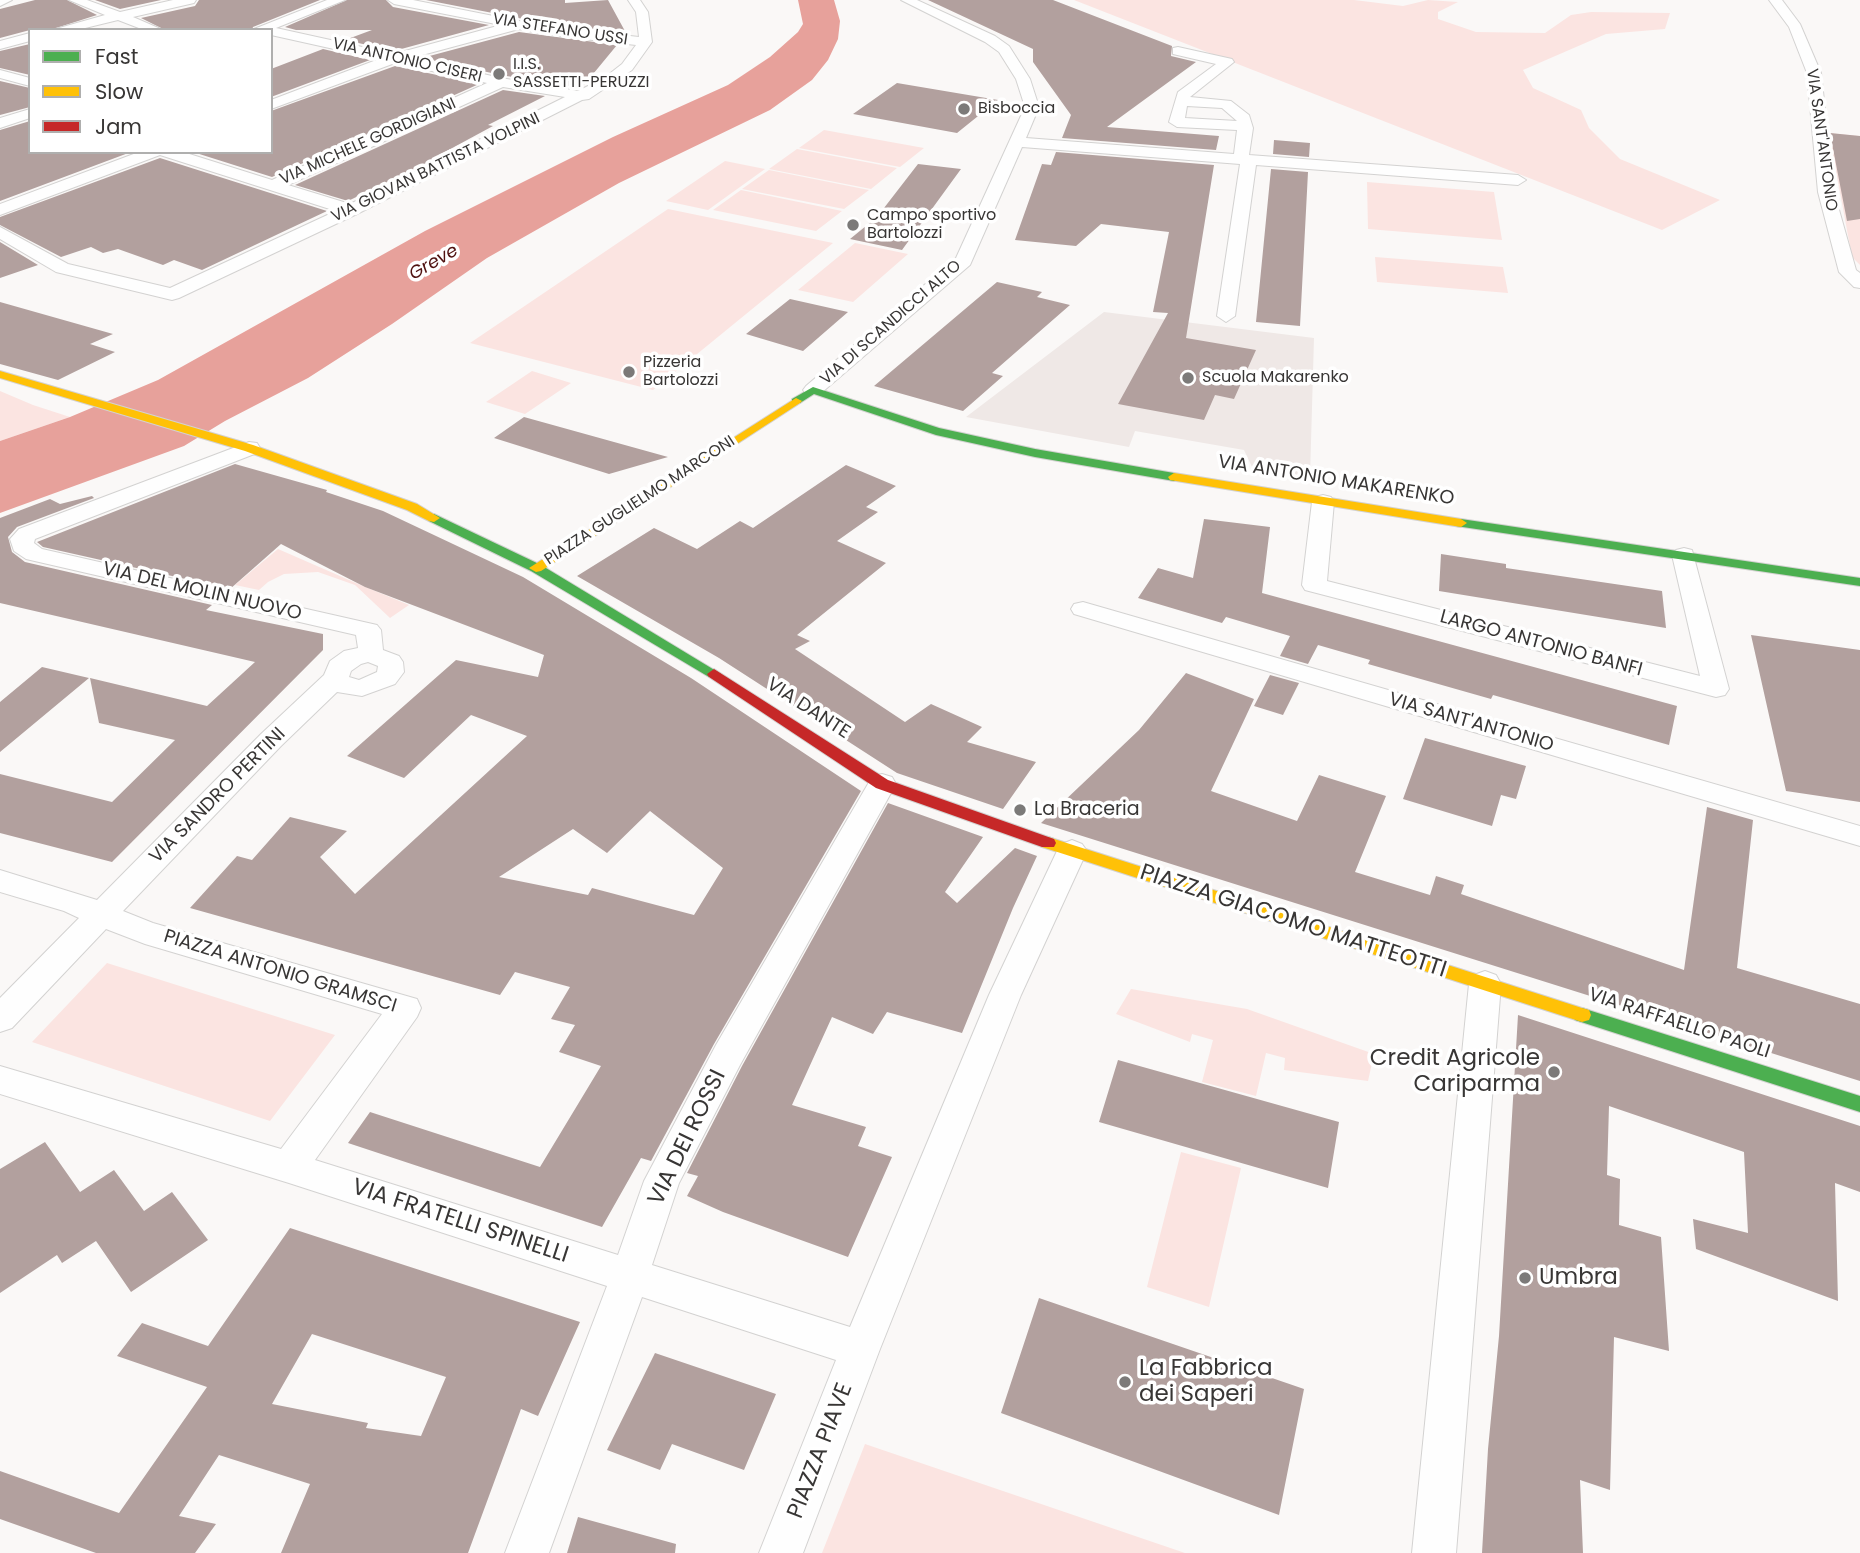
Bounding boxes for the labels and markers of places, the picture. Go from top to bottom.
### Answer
place label: I.I.S. SASSETTI-PERUZZI [513,55,649,93]
marker: I.I.S. SASSETTI-PERUZZI [491,66,507,82]
place label: Bisboccia [978,99,1055,119]
marker: Bisboccia [956,101,972,117]
place label: Campo sportivo Bartolozzi [867,206,996,244]
marker: Campo sportivo Bartolozzi [845,217,861,233]
place label: Pizzeria Bartolozzi [643,353,718,391]
marker: Pizzeria Bartolozzi [621,364,637,380]
place label: Scuola Makarenko [1202,368,1349,388]
marker: Scuola Makarenko [1180,370,1196,386]
place label: La Braceria [1034,799,1140,821]
marker: La Braceria [1012,802,1028,818]
place label: Credit Agricole Cariparma [1370,1045,1540,1099]
marker: Credit Agricole Cariparma [1546,1064,1562,1080]
place label: Umbra [1539,1264,1618,1292]
marker: Umbra [1517,1270,1533,1286]
place label: La Fabbrica dei Saperi [1139,1355,1273,1409]
marker: La Fabbrica dei Saperi [1117,1374,1133,1390]

